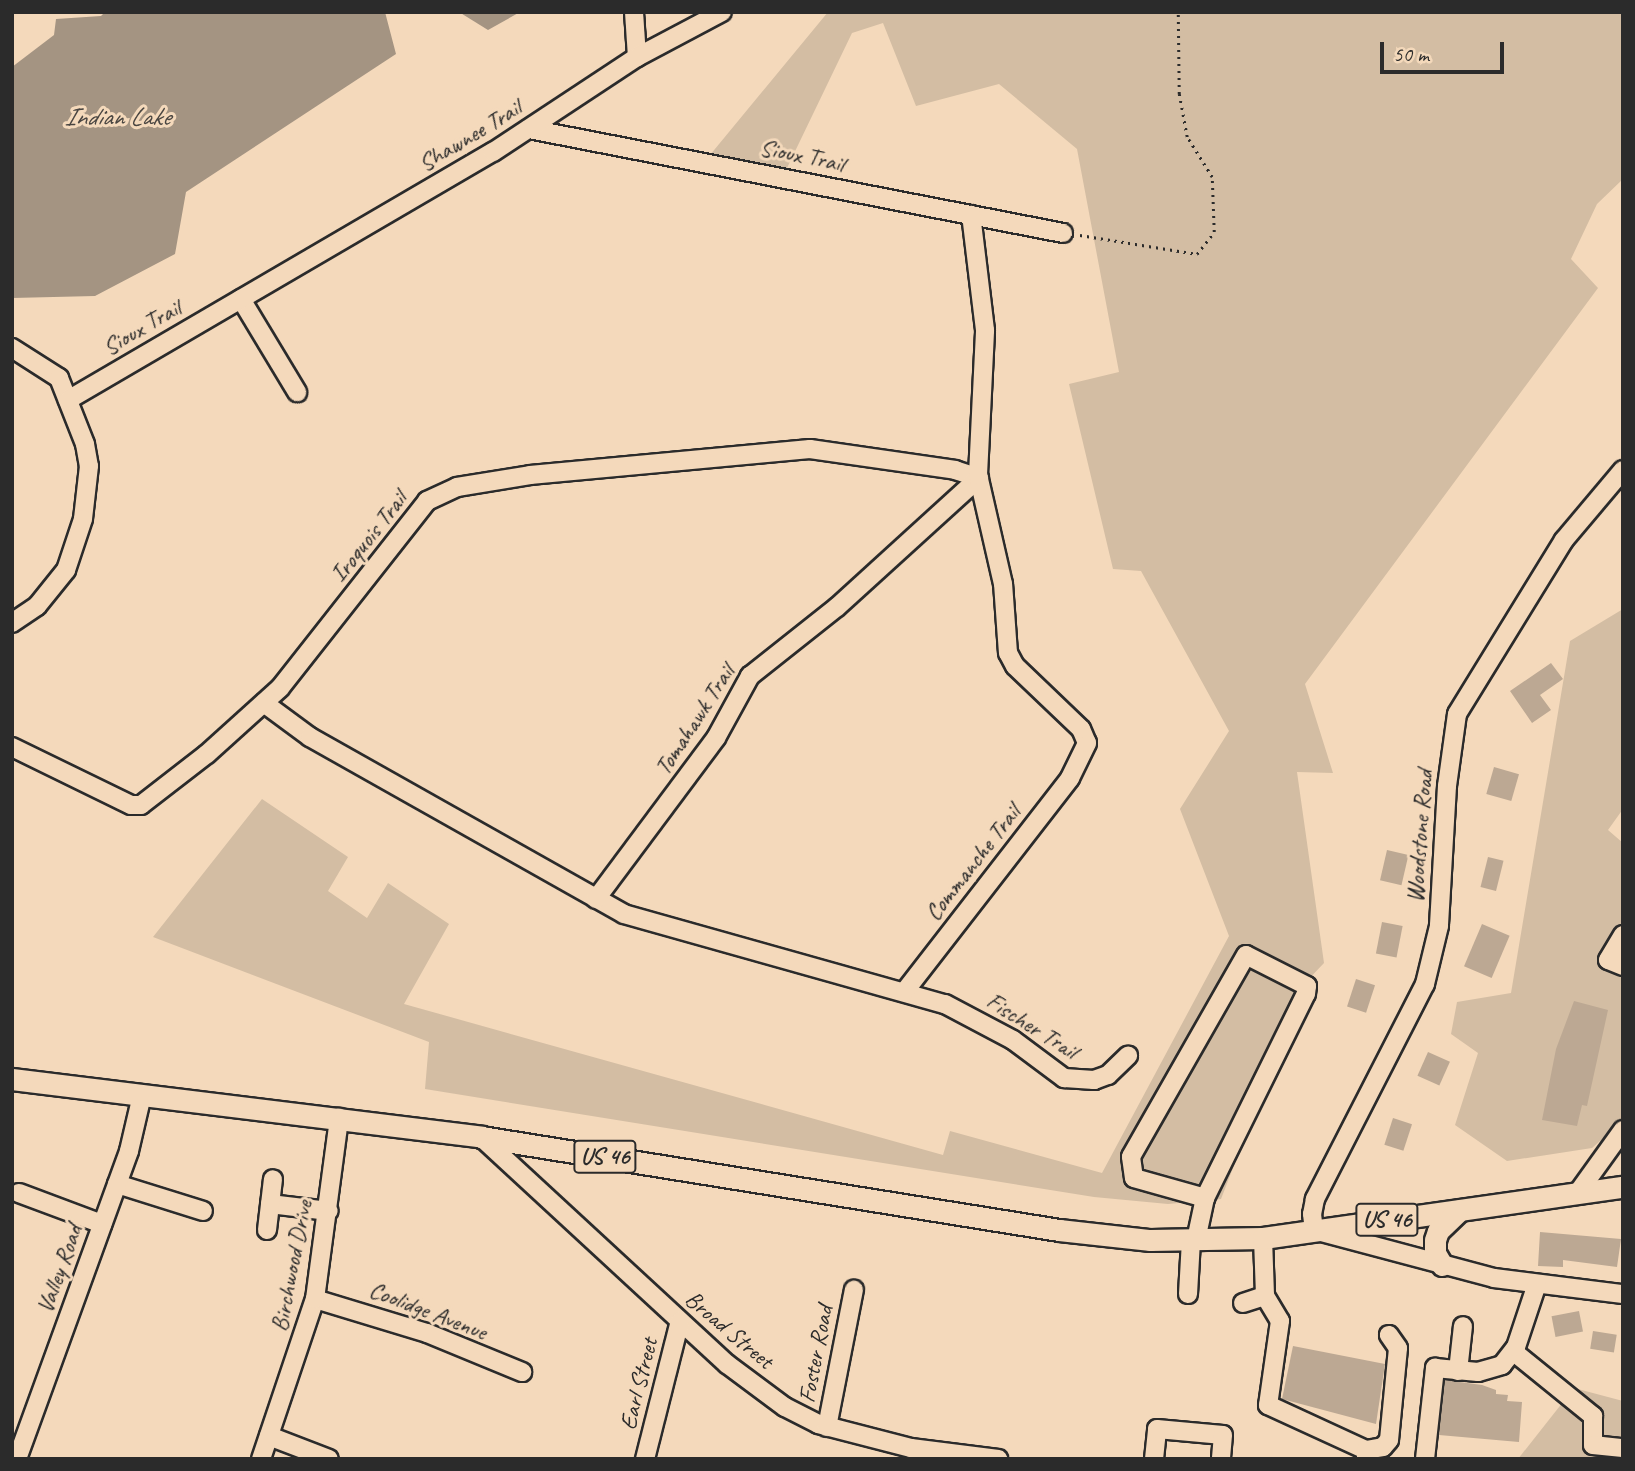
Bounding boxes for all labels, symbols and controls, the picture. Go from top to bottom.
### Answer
scale bar [1383,28,1507,72]
text: 50 m [1393,41,1429,67]
street label: Shawnee Trail [413,94,527,178]
water label: Indian Lake [64,101,170,133]
street label: Sioux Trail [758,133,846,179]
street label: Sioux Trail [98,294,186,362]
street label: Iroquois Trail [324,486,414,588]
street label: Tomahawk Trail [649,660,741,780]
street label: Woodstone Road [1401,769,1439,903]
street label: Commanche Trail [919,800,1027,926]
street label: Fischer Trail [981,987,1083,1065]
road number: US 46 [572,1138,638,1176]
street label: Birchwood Drive [265,1198,319,1334]
road number: US 46 [1354,1200,1420,1240]
street label: Valley Road [31,1221,89,1317]
street label: Coolidge Avenue [365,1275,491,1347]
street label: Broad Street [679,1285,779,1375]
street label: Foster Road [793,1303,839,1405]
street label: Earl Street [614,1335,664,1433]

